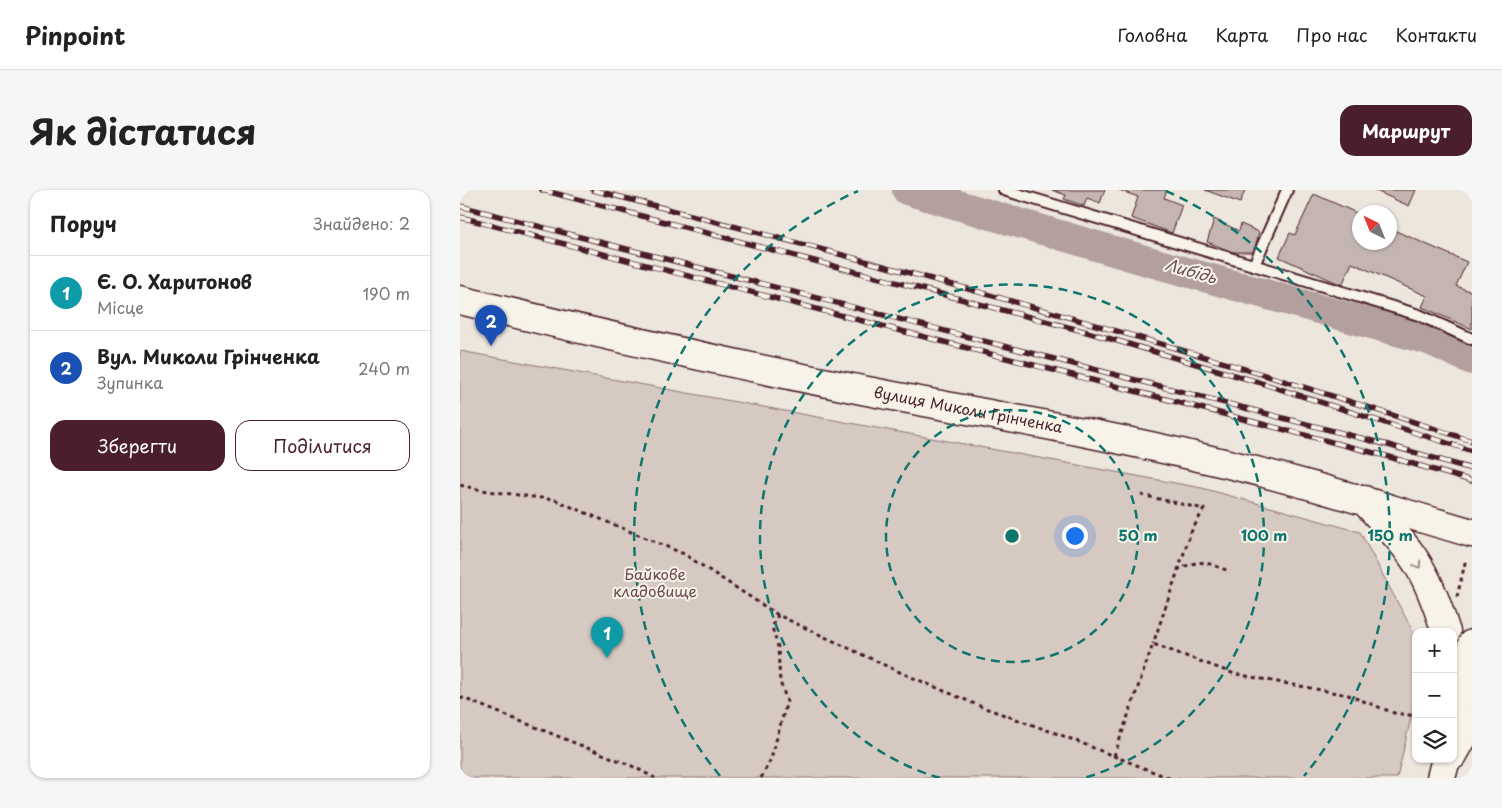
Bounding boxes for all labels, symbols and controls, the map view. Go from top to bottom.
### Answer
text: Pinpoint [25,17,126,53]
text: Головна [1117,21,1187,48]
text: Карта [1215,21,1268,48]
text: Про нас [1296,21,1368,48]
text: Контакти [1396,21,1477,48]
text: Як дістатися [30,104,256,157]
button: Маршрут [1340,105,1472,156]
north arrow [1352,205,1397,250]
text: Поруч [50,207,117,239]
text: Знайдено: 2 [313,211,410,235]
water label: Либідь [1163,251,1221,289]
text: Є. О. Харитонов [97,267,252,295]
text: 1 [62,281,70,305]
text: 190 m [362,281,410,305]
text: Місце [97,295,144,319]
pin: 2 [475,305,507,346]
text: Вул. Миколи Грінченка [97,342,320,370]
text: 2 [60,356,72,380]
text: 240 m [358,356,410,380]
text: Зупинка [97,370,163,394]
street label: вулиця Миколи Грінченка [872,380,1065,438]
button: Зберегти [50,420,225,471]
button: Поділитися [235,420,410,471]
your location [1062,523,1088,549]
text: 50 m [1119,523,1157,546]
text: 100 m [1241,523,1287,546]
text: 150 m [1367,523,1413,546]
centre of rings [1003,527,1021,545]
one-way arrow [1412,559,1421,568]
park label: Байкове кладовище [613,562,697,602]
pin: 1 [591,617,623,658]
map controls [1412,628,1457,763]
button: + [1412,628,1457,673]
button: − [1412,673,1457,718]
button: layers [1412,718,1457,763]

